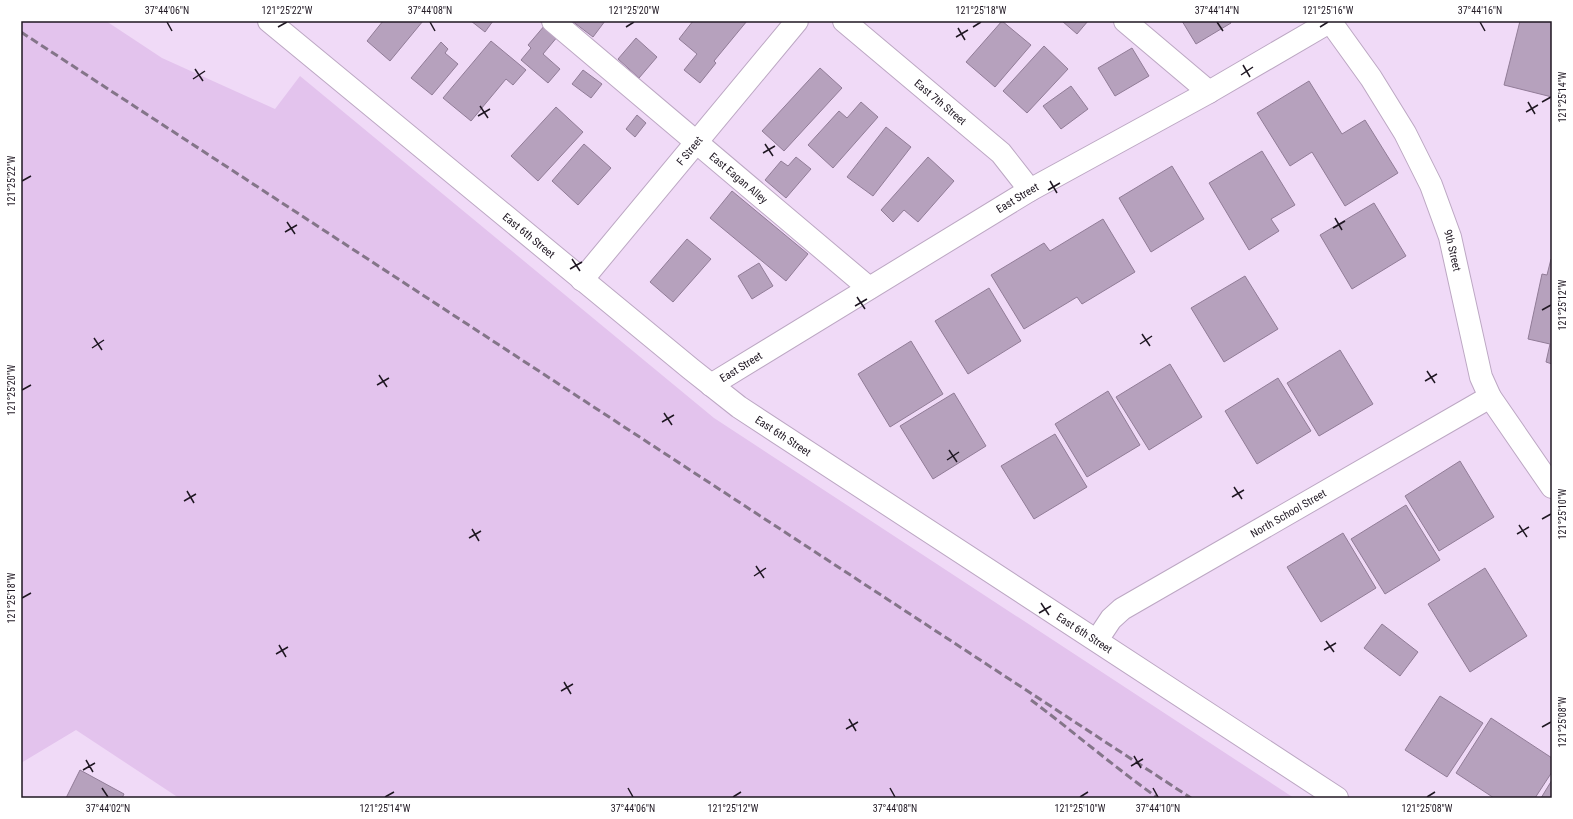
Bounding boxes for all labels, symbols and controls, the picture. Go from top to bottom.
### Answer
text: 37°44'06"N [145,5,189,16]
text: 121°25'22"W [262,5,313,16]
text: 37°44'08"N [408,5,452,16]
text: 121°25'20"W [609,5,660,16]
text: 121°25'18"W [956,5,1007,16]
text: 37°44'14"N [1195,5,1239,16]
text: 121°25'16"W [1303,5,1354,16]
text: 37°44'16"N [1458,5,1502,16]
text: 121°25'14"W [1557,71,1568,122]
street label: East 7th Street [912,77,969,128]
street label: F Street [674,134,705,168]
street label: East Eagan Alley [707,150,771,206]
text: 121°25'22"W [6,155,17,206]
street label: East Street [994,180,1041,216]
street label: East 6th Street [500,210,558,261]
street label: 9th Street [1441,228,1464,272]
text: 121°25'12"W [1557,279,1568,330]
street label: East Street [717,349,764,385]
text: 121°25'20"W [6,364,17,415]
street label: East 6th Street [753,413,814,459]
street label: North School Street [1248,486,1328,540]
text: 121°25'10"W [1557,488,1568,539]
text: 121°25'18"W [6,572,17,623]
street label: East 6th Street [1054,610,1115,656]
text: 121°25'08"W [1557,696,1568,747]
text: 37°44'02"N [86,803,130,814]
text: 121°25'14"W [360,803,411,814]
text: 37°44'06"N [611,803,655,814]
text: 121°25'12"W [708,803,759,814]
text: 37°44'08"N [873,803,917,814]
text: 121°25'10"W [1055,803,1106,814]
text: 37°44'10"N [1136,803,1180,814]
text: 121°25'08"W [1402,803,1453,814]

